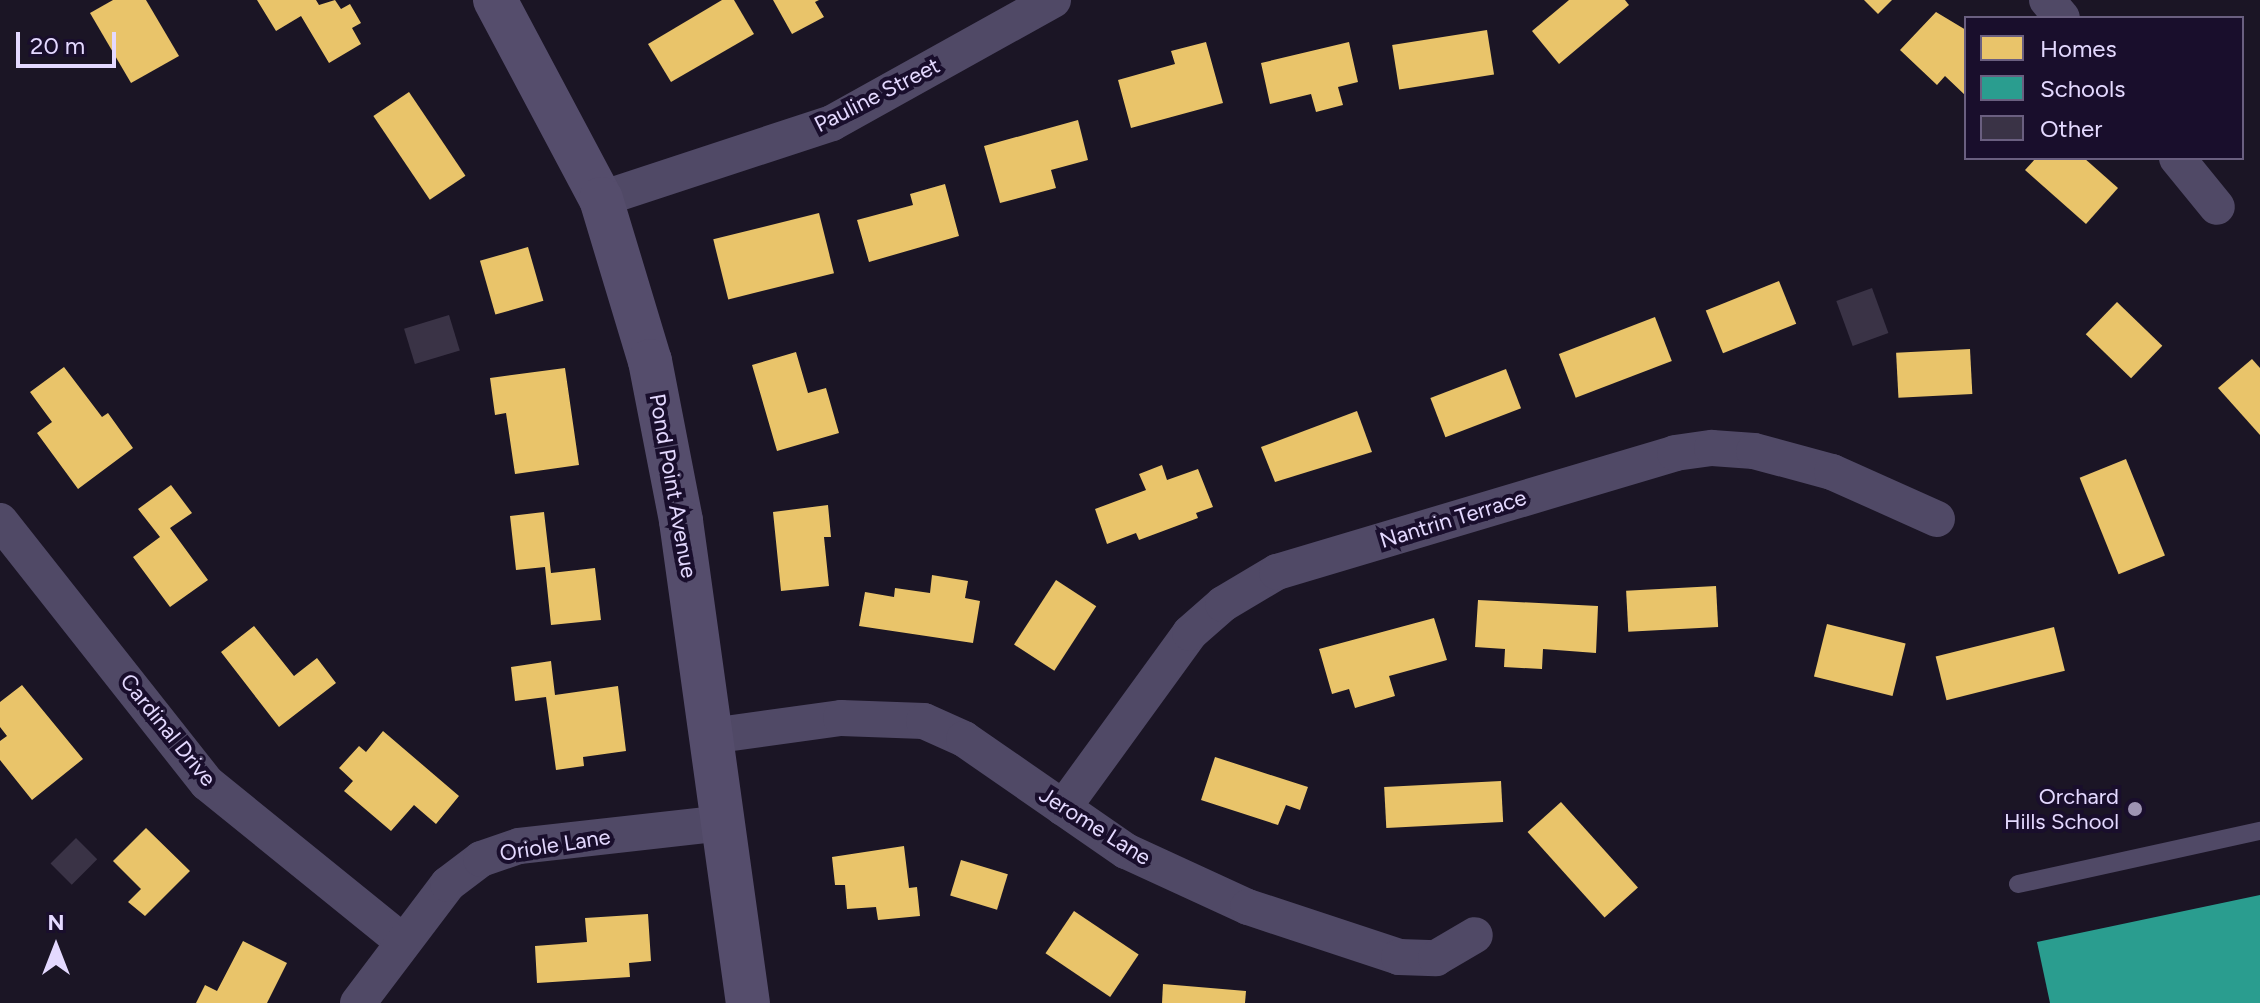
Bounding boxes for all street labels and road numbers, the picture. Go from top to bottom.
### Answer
street label: Pauline Street [810,52,944,138]
street label: Pond Point Avenue [644,392,702,580]
street label: Nantrin Terrace [1377,484,1529,554]
street label: Cardinal Drive [115,668,221,792]
street label: Jerome Lane [1034,781,1156,871]
street label: Oriole Lane [498,823,612,867]

